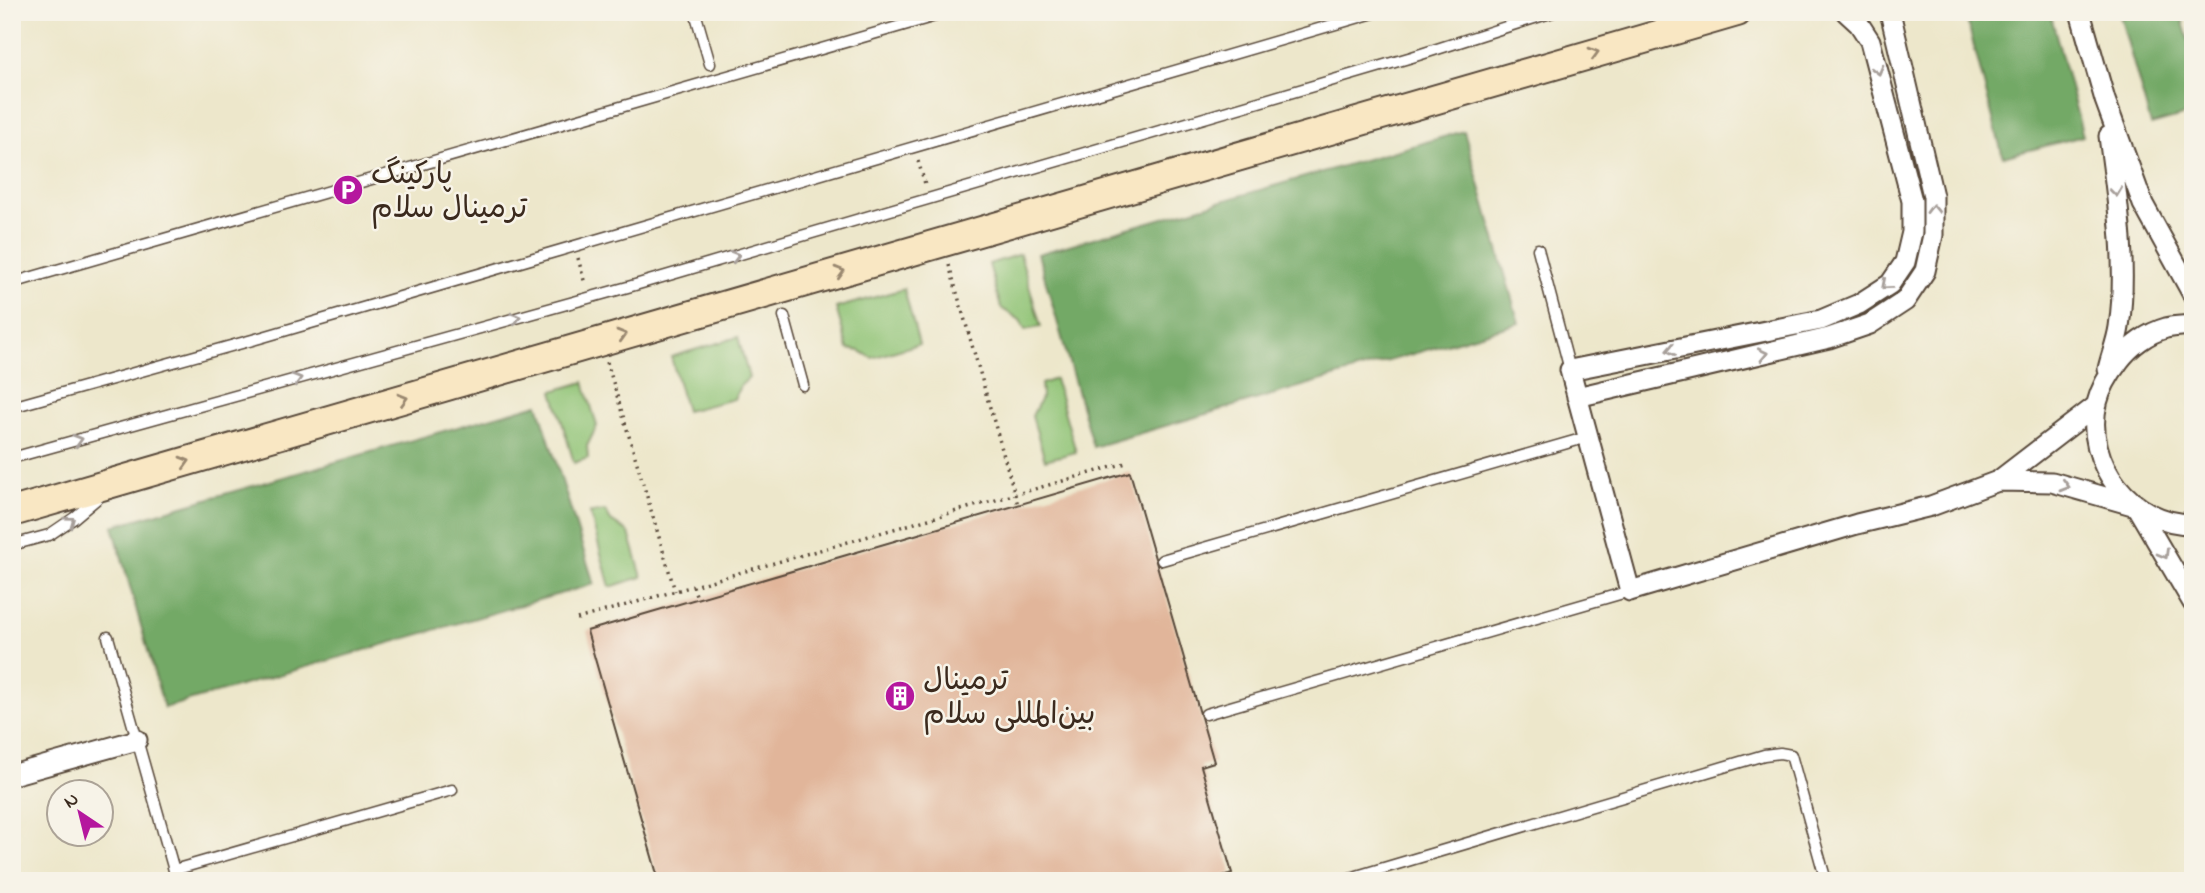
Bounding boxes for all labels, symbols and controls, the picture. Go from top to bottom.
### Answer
one-way arrow [1588,47,1600,61]
one-way arrow [1870,64,1884,76]
place label: پارکینگ ترمینال سلام [371,154,528,232]
parking icon: پارکینگ ترمینال سلام [331,173,365,207]
one-way arrow [2109,186,2124,198]
one-way arrow [1925,204,1941,214]
one-way arrow [729,249,741,264]
one-way arrow [834,265,846,280]
one-way arrow [1881,277,1894,289]
one-way arrow [510,312,522,326]
one-way arrow [615,329,627,344]
one-way arrow [1665,342,1677,357]
one-way arrow [1757,348,1769,362]
one-way arrow [291,373,303,387]
one-way arrow [397,392,409,407]
one-way arrow [72,434,84,448]
one-way arrow [178,456,190,471]
one-way arrow [2059,478,2071,492]
one-way arrow [62,516,75,529]
one-way arrow [2156,547,2169,560]
place label: ترمینال بین‌المللی سلام [923,660,1095,738]
building icon: ترمینال بین‌المللی سلام [883,679,917,713]
north arrow [46,778,116,848]
text: N [59,786,85,816]

